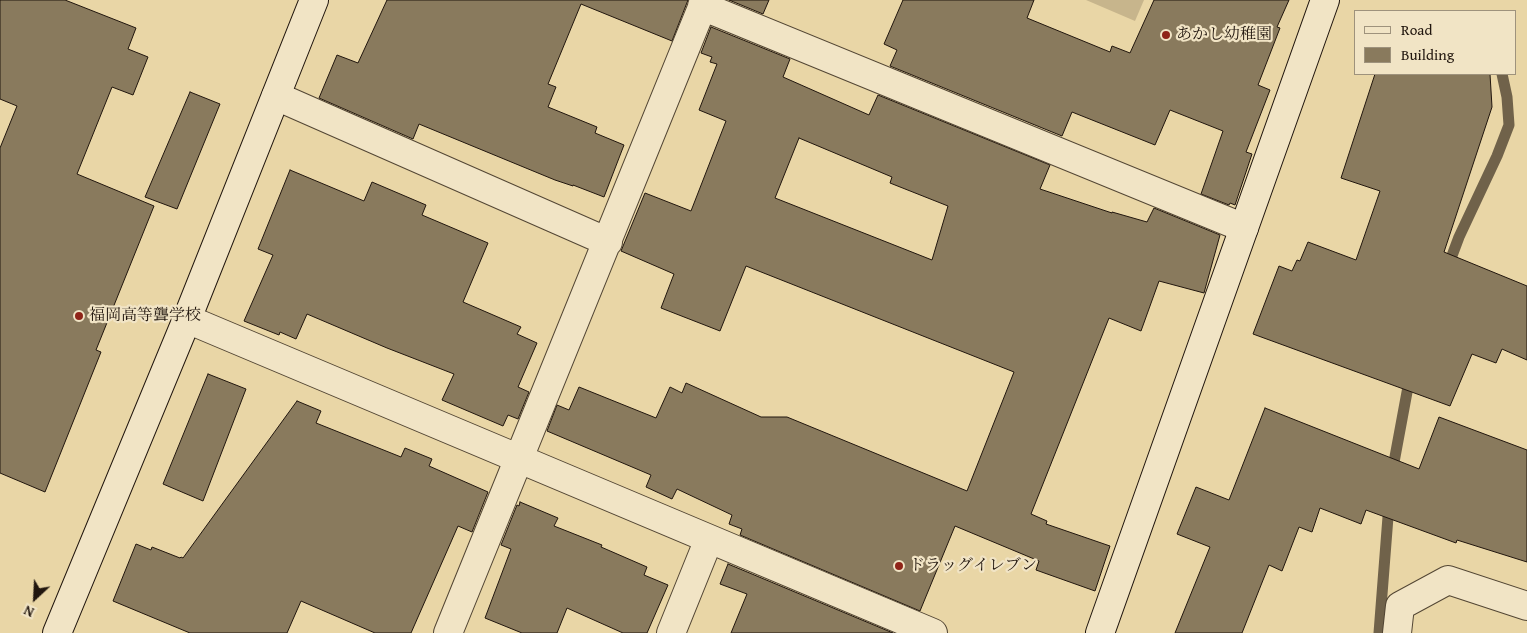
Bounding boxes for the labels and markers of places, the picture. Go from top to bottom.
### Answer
place label: あかし幼稚園 [1176,25,1272,45]
marker: あかし幼稚園 [1160,29,1172,41]
place label: 福岡高等聾学校 [89,306,201,326]
marker: 福岡高等聾学校 [73,310,85,322]
place label: ドラッグイレブン [909,556,1037,576]
marker: ドラッグイレブン [893,560,905,572]

